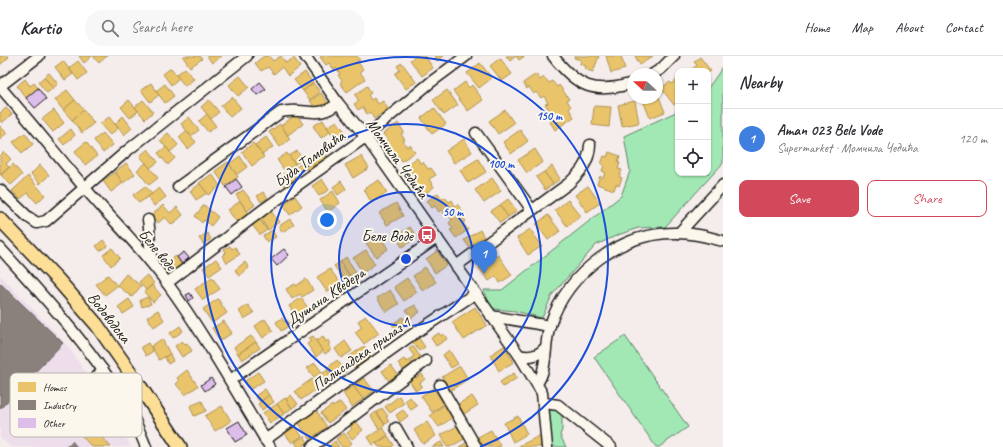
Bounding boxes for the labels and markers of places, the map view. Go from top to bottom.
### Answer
bus stop icon: Беле Воде [416,224,438,246]
place label: Беле Воде [362,226,415,246]
pin: 1 [471,241,497,274]
centre of rings [399,252,413,266]

